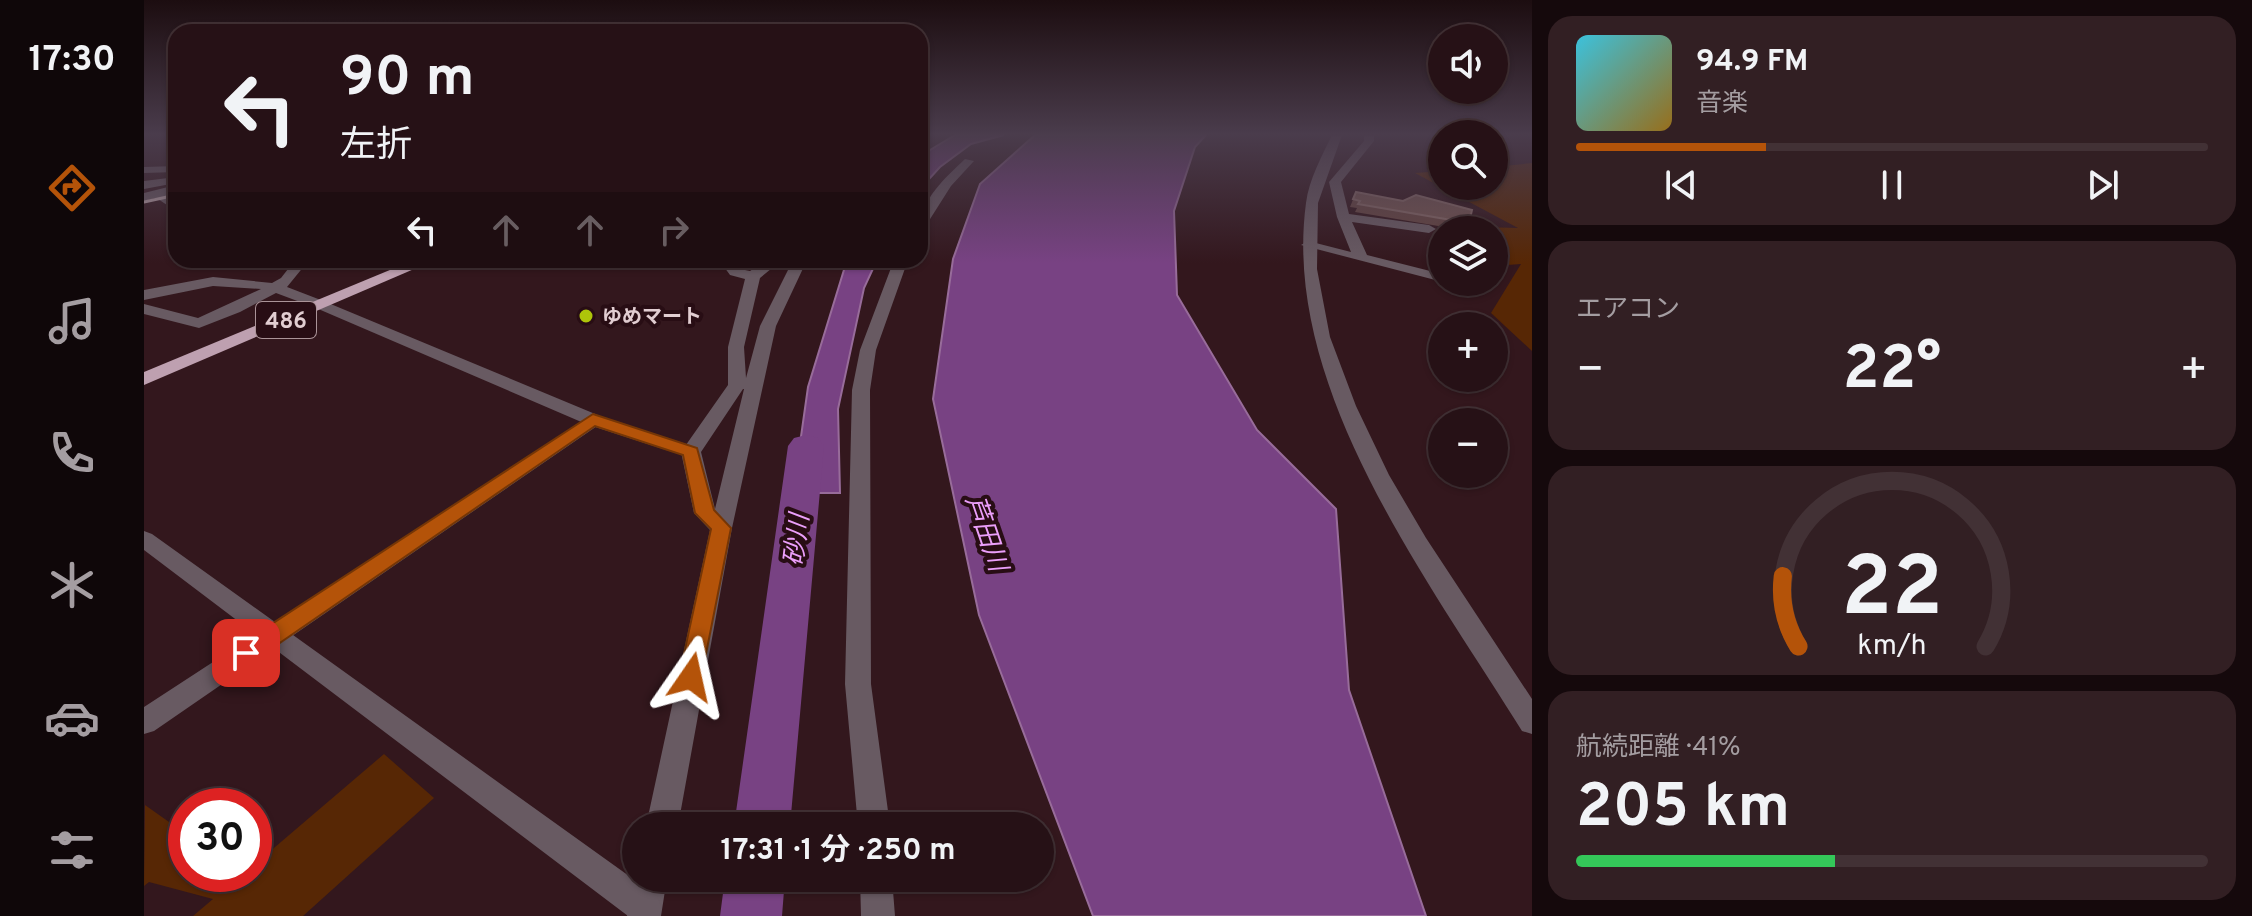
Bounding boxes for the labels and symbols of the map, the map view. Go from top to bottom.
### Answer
road number: 486 [256,302,316,338]
place label: ゆめマート [602,305,702,331]
marker: ゆめマート [577,307,595,325]
water label: 芦田川 [956,492,1014,579]
water label: 砂川 [779,510,818,568]
pin [212,619,280,687]
position arrow [649,635,733,719]
speed limit sign: 30 [168,788,272,892]

